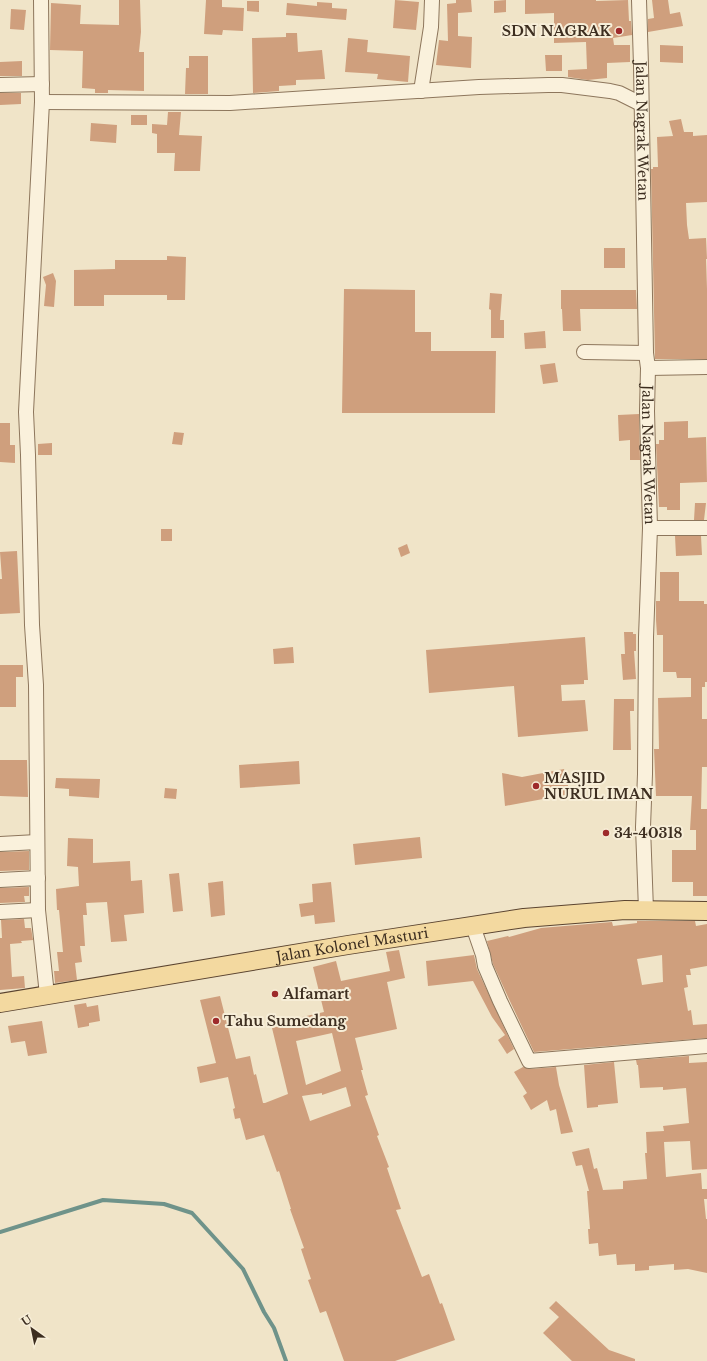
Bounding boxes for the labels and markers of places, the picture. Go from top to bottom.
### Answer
place label: SDN NAGRAK [502,22,611,40]
marker: SDN NAGRAK [614,26,624,36]
place label: MASJID NURUL IMAN [544,769,653,803]
marker: MASJID NURUL IMAN [531,781,541,791]
place label: 34-40318 [614,824,682,842]
marker: 34-40318 [601,828,611,838]
place label: Alfamart [282,985,350,1003]
marker: Alfamart [270,989,280,999]
place label: Tahu Sumedang [224,1012,347,1030]
marker: Tahu Sumedang [211,1016,221,1026]

